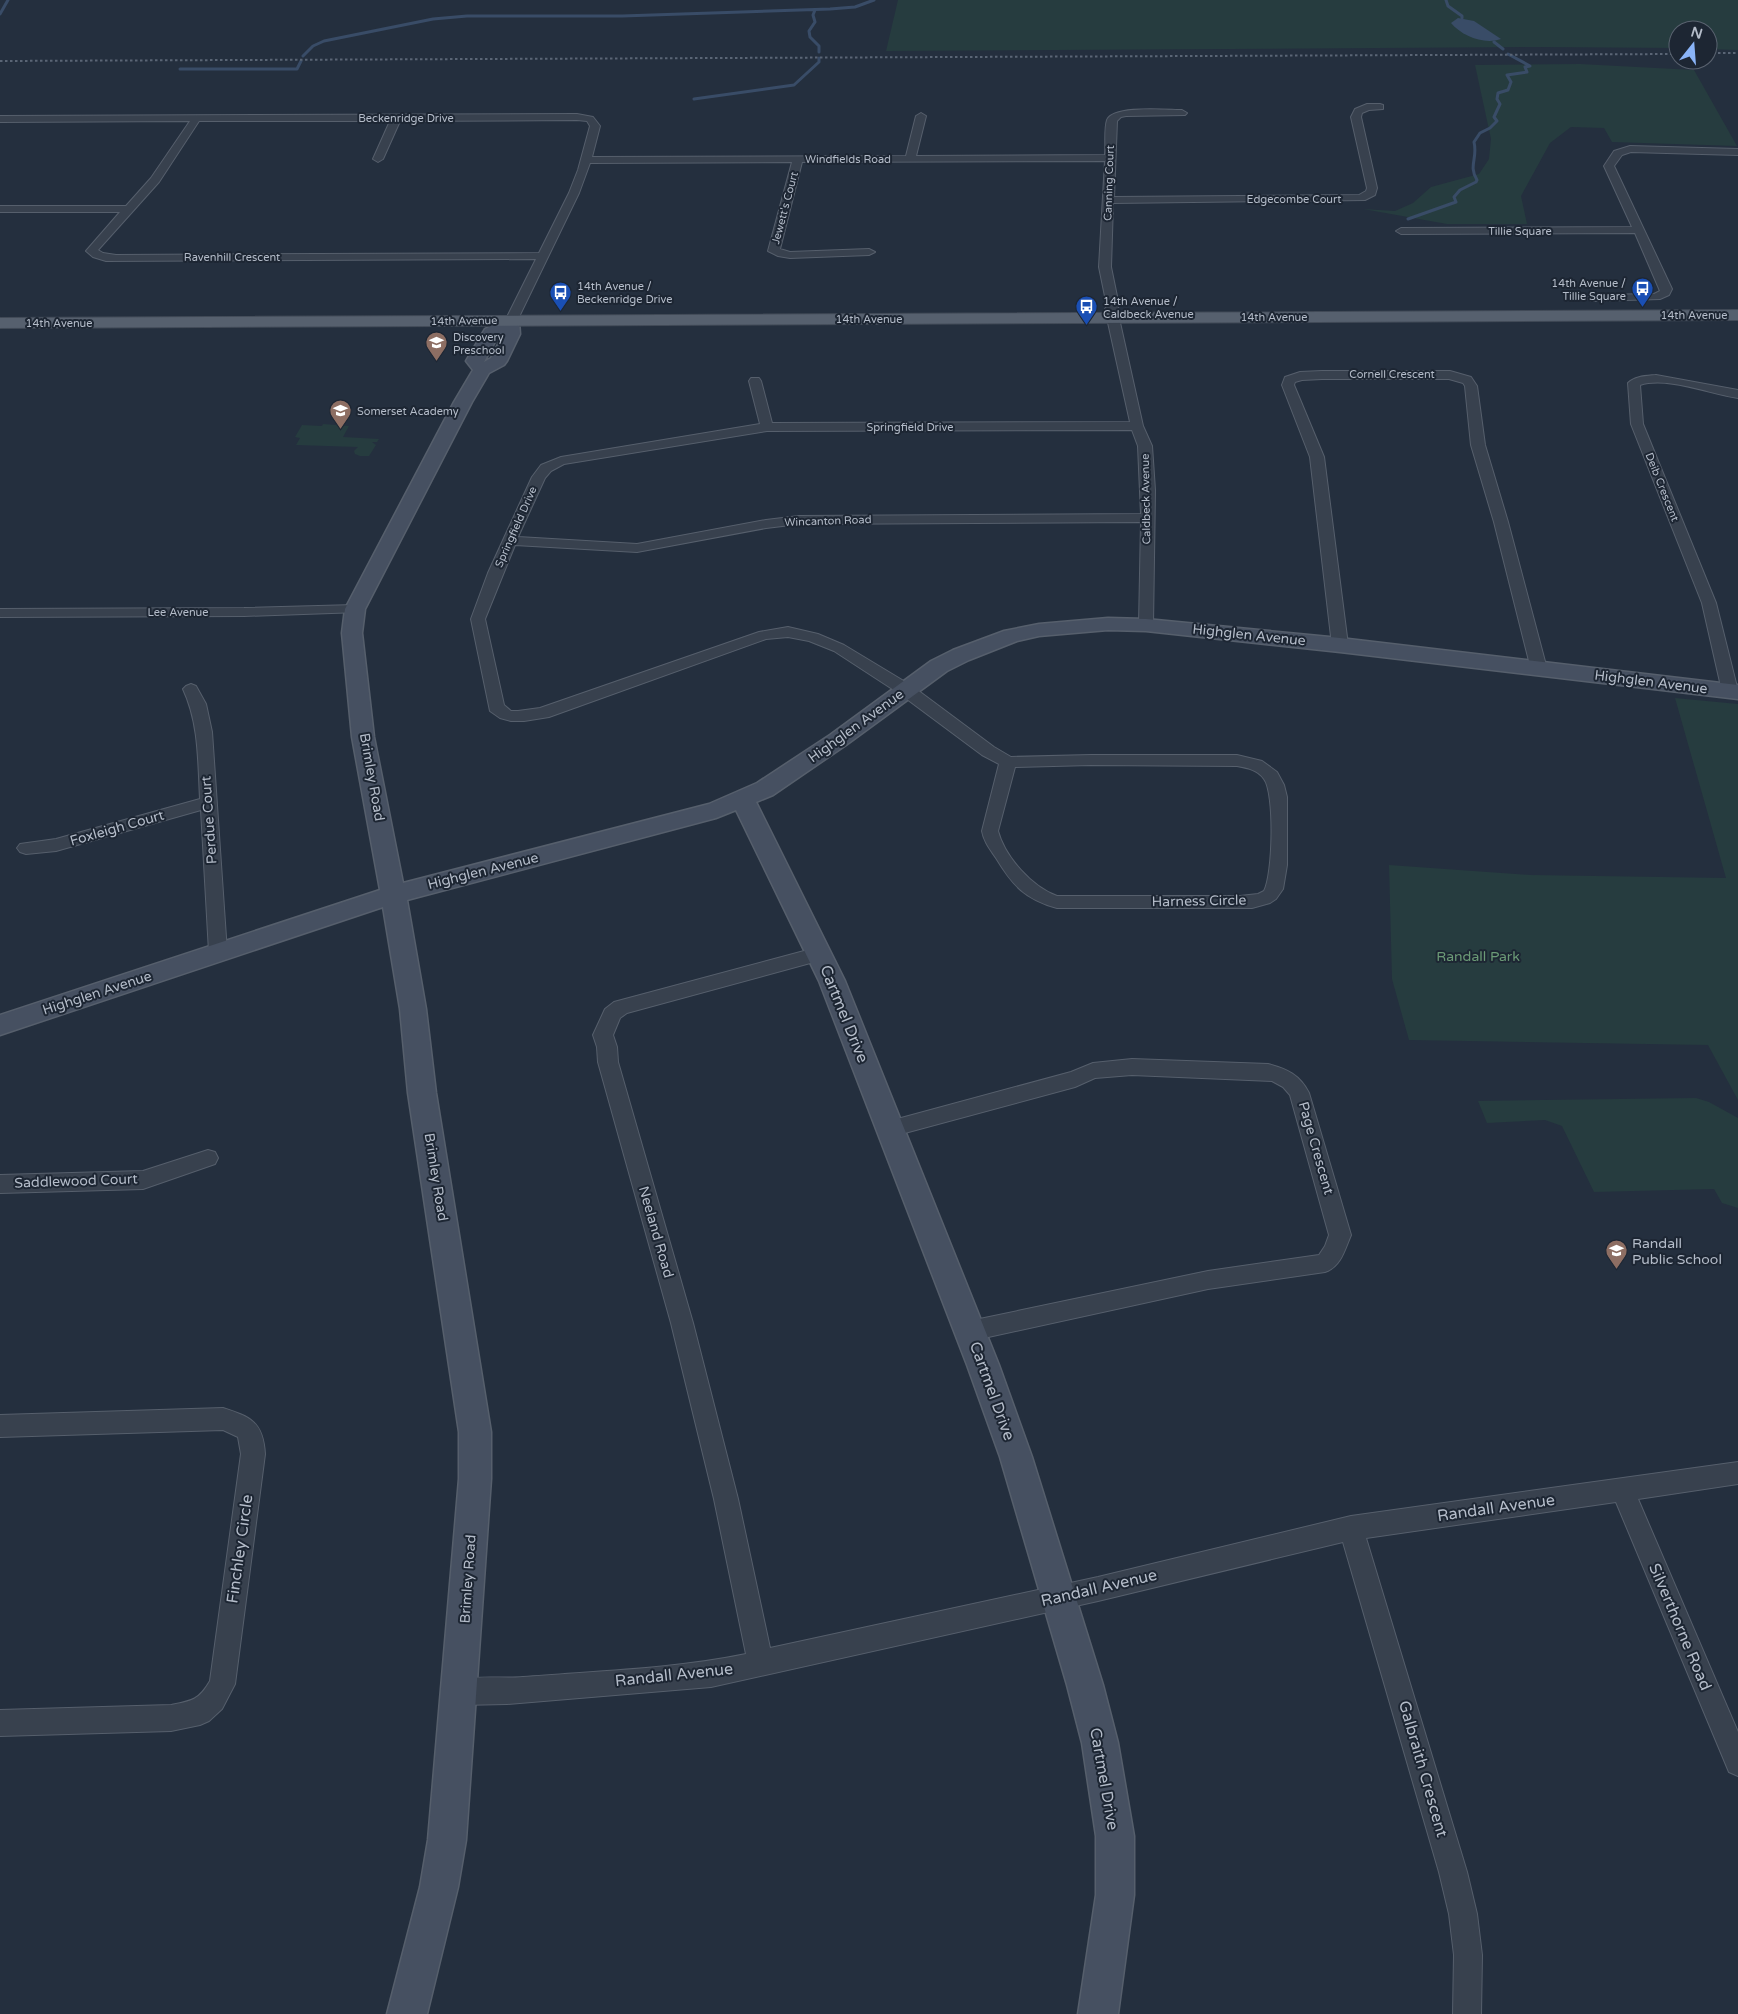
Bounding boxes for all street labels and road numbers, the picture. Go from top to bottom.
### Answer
street label: Beckenridge Drive [358,112,454,125]
street label: Canning Court [1101,145,1117,221]
street label: Windfields Road [805,153,891,166]
street label: Jewett's Court [769,170,801,246]
street label: Edgecombe Court [1247,193,1341,206]
street label: Tillie Square [1488,225,1552,238]
street label: Ravenhill Crescent [184,251,280,264]
street label: 14th Avenue [1661,309,1727,322]
street label: 14th Avenue [1241,311,1307,324]
street label: 14th Avenue [836,313,902,326]
street label: 14th Avenue [430,314,498,328]
street label: 14th Avenue [26,317,92,330]
street label: Cornell Crescent [1349,368,1435,381]
street label: Springfield Drive [866,421,954,434]
street label: Deib Crescent [1642,451,1682,523]
street label: Caldbeck Avenue [1139,454,1153,544]
street label: Springfield Drive [492,485,540,569]
street label: Wincanton Road [784,513,872,529]
street label: Lee Avenue [147,606,209,619]
street label: Highglen Avenue [1192,621,1307,649]
street label: Highglen Avenue [1593,667,1709,697]
street label: Highglen Avenue [805,686,907,766]
street label: Brimley Road [356,732,388,822]
street label: Perdue Court [197,775,221,865]
street label: Foxleigh Court [68,806,167,850]
street label: Highglen Avenue [426,849,540,893]
street label: Harness Circle [1152,892,1246,910]
street label: Cartmel Drive [815,962,873,1066]
street label: Highglen Avenue [40,967,154,1019]
street label: Page Crescent [1295,1100,1338,1197]
street label: Brimley Road [421,1132,451,1222]
street label: Saddlewood Court [14,1170,139,1192]
street label: Neeland Road [635,1184,677,1280]
street label: Cartmel Drive [965,1339,1019,1443]
street label: Randall Avenue [1436,1490,1556,1526]
street label: Finchley Circle [222,1493,258,1605]
street label: Brimley Road [456,1534,480,1624]
street label: Silverthorne Road [1644,1560,1716,1694]
street label: Randall Avenue [1039,1565,1159,1611]
street label: Randall Avenue [614,1659,734,1691]
street label: Galbraith Crescent [1394,1698,1452,1840]
street label: Cartmel Drive [1085,1726,1123,1832]

